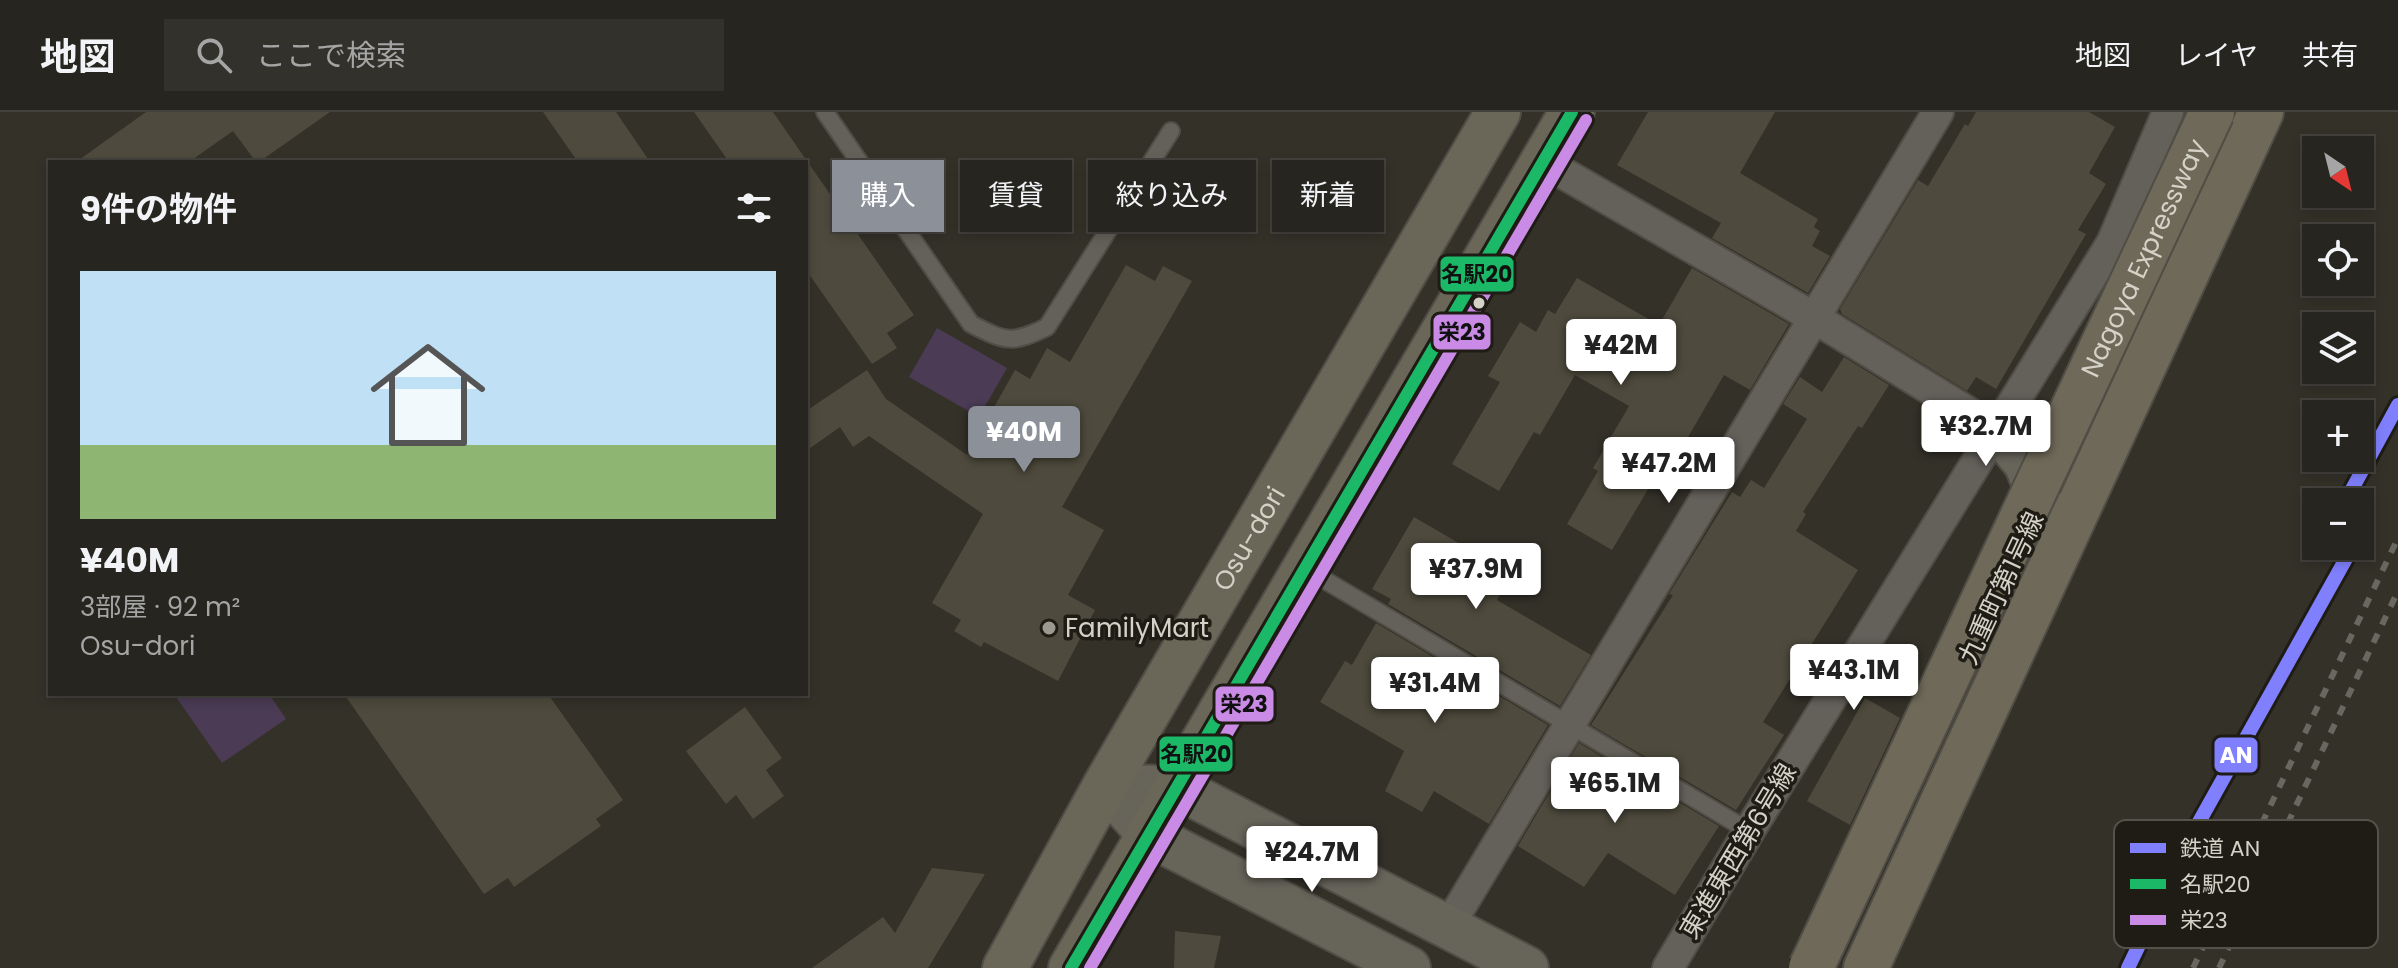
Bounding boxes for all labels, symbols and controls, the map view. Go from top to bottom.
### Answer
search box [164,19,724,91]
text: 地図 [40,30,116,83]
icon: search [192,33,236,77]
text: ここで検索 [256,34,406,77]
text: 地図 [2075,36,2131,75]
text: レイヤ [2175,36,2258,75]
text: 共有 [2302,36,2358,75]
street label: Nagoya Expressway [2072,133,2215,383]
north arrow [2302,136,2374,208]
map controls [2302,136,2374,560]
chip: 購入 [832,160,944,232]
chip: 賃貸 [960,160,1072,232]
chip: 絞り込み [1088,160,1256,232]
chip: 新着 [1272,160,1384,232]
text: 9件の物件 [80,185,237,233]
icon: filters [732,186,776,230]
button: locate [2302,224,2374,296]
line badge: 名駅20 [1439,255,1515,293]
text: 名駅20 [1442,259,1512,290]
unlabelled marker [1471,295,1487,311]
button: layers [2302,312,2374,384]
line badge: 栄23 [1432,313,1492,351]
text: 栄23 [1438,317,1486,348]
pin: ¥42M [1574,319,1668,387]
icon: home [356,323,500,467]
text: ¥42M [1584,327,1658,363]
pin: ¥32.7M [1921,400,2051,468]
button: + [2302,400,2374,472]
pin: ¥40M [977,406,1071,474]
text: ¥32.7M [1939,408,2033,444]
text: ¥40M [986,414,1062,450]
pin: ¥47.2M [1604,437,1734,505]
text: ¥47.2M [1621,445,1717,481]
street label: Osu-dori [1205,480,1294,598]
button: − [2302,488,2374,560]
street label: 九重町第1号線 [1950,506,2052,670]
text: ¥40M [80,536,179,584]
pin: ¥37.9M [1411,543,1541,611]
text: ¥37.9M [1429,551,1523,587]
text: 3部屋 · 92 m² [80,589,240,625]
place label: FamilyMart [1065,610,1209,646]
marker: FamilyMart [1040,619,1058,637]
text: Osu-dori [80,628,195,664]
pin: ¥43.1M [1789,644,1919,712]
text: ¥43.1M [1808,652,1900,688]
pin: ¥31.4M [1370,657,1500,725]
text: ¥31.4M [1389,665,1481,701]
line badge: 栄23 [1214,685,1275,723]
text: 栄23 [1220,689,1268,720]
line badge: 名駅20 [1158,735,1234,773]
line badge: AN [2213,736,2259,774]
text: 名駅20 [1161,739,1231,770]
text: AN [2220,740,2252,771]
pin: ¥65.1M [1550,757,1680,825]
street label: 東進東西第6号線 [1671,757,1805,945]
text: ¥65.1M [1569,765,1661,801]
legend [2114,820,2378,948]
pin: ¥24.7M [1247,826,1377,894]
text: 鉄道 AN [2180,833,2260,864]
text: ¥24.7M [1264,834,1360,870]
text: 名駅20 [2180,869,2250,900]
text: 栄23 [2180,905,2228,936]

